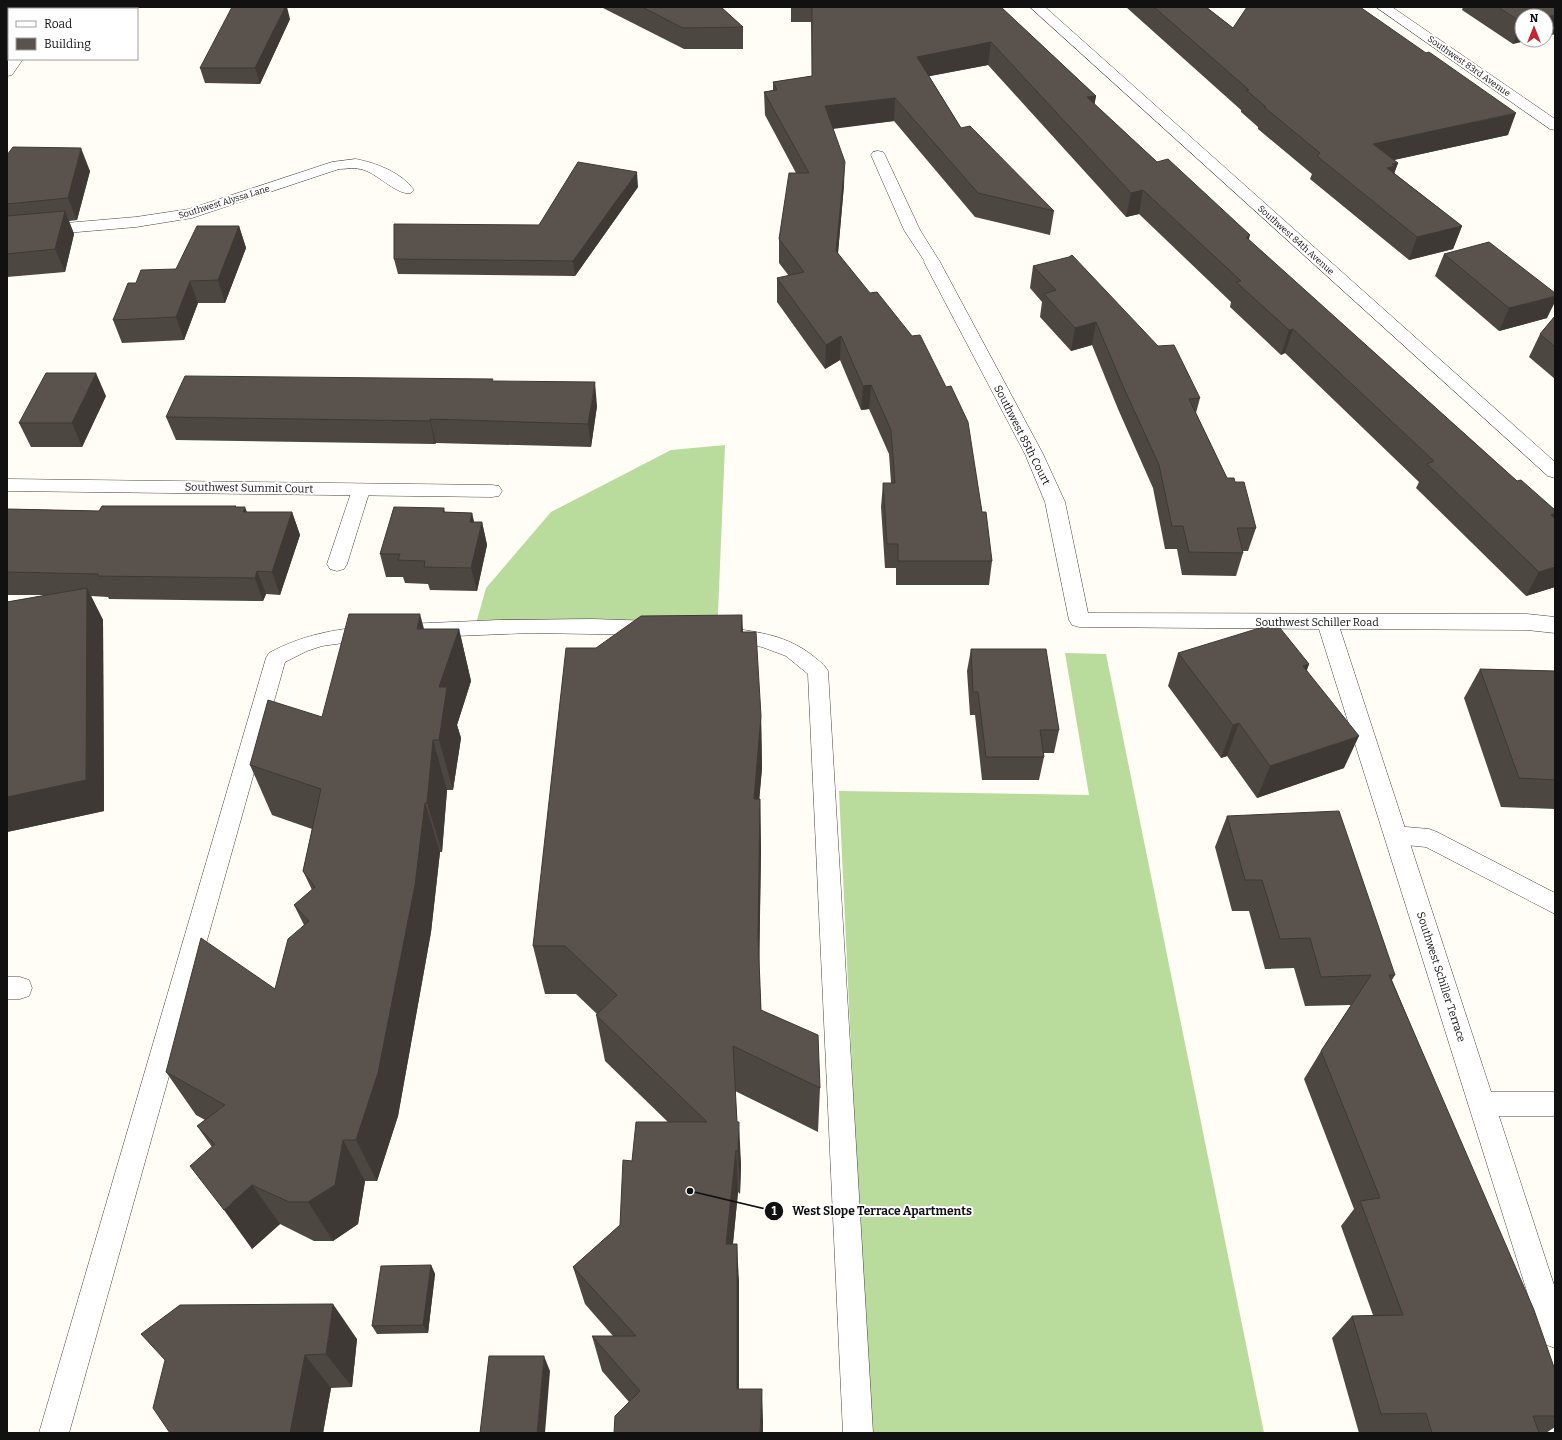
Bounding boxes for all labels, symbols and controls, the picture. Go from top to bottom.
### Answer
legend [8,8,138,60]
north arrow [1514,8,1554,48]
text: N [1530,12,1539,25]
text: Road [44,17,72,31]
street label: Southwest 83rd Avenue [1426,34,1512,98]
text: Building [44,37,91,51]
street label: Southwest Alyssa Lane [177,183,271,221]
street label: Southwest 84th Avenue [1256,203,1336,277]
street label: Southwest 85th Court [991,383,1053,487]
street label: Southwest Summit Court [185,480,313,496]
street label: Southwest Schiller Road [1255,616,1379,629]
street label: Southwest Schiller Terrace [1414,910,1468,1044]
callout: West Slope Terrace Apartments [764,1199,980,1223]
text: 1 [771,1204,777,1218]
text: West Slope Terrace Apartments [792,1204,972,1218]

